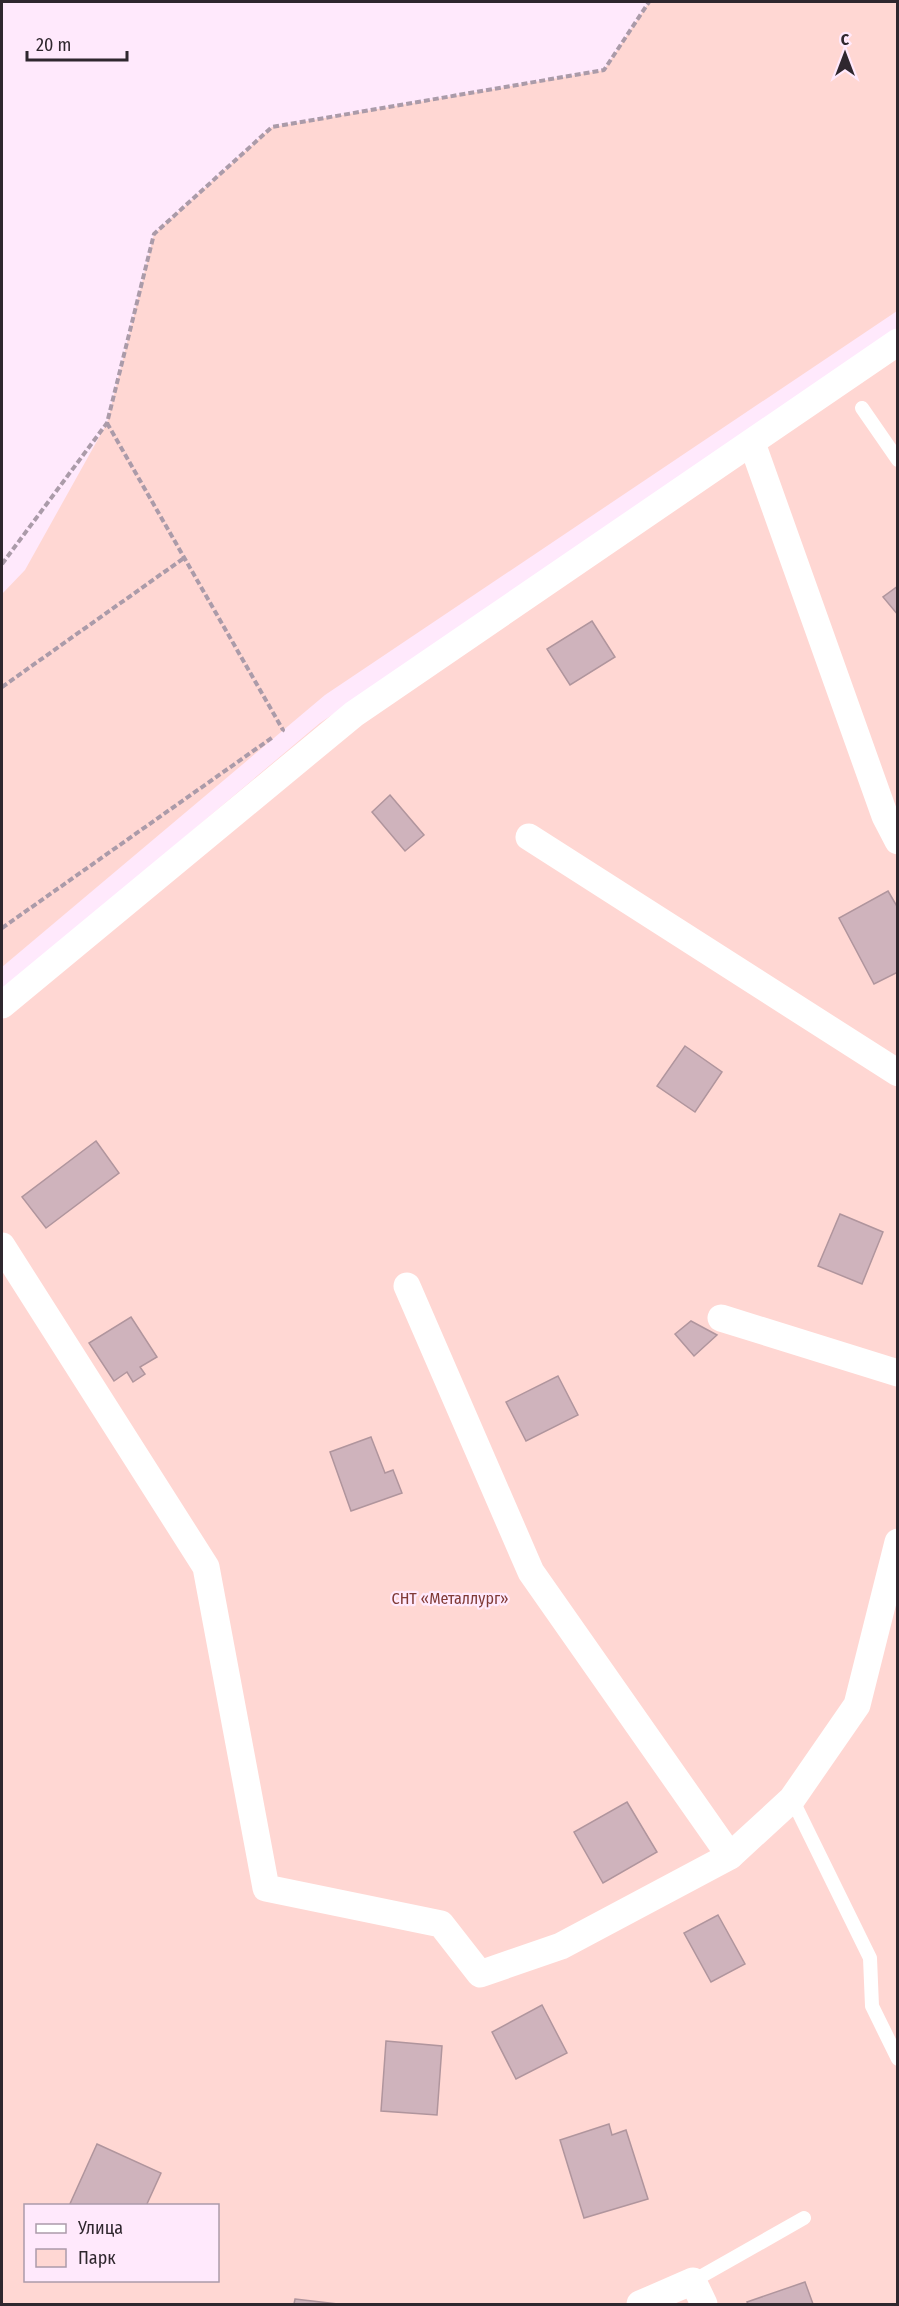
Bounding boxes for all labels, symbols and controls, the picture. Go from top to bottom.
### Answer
scale bar [27,24,128,62]
north arrow [815,24,875,84]
text: С [841,30,850,49]
text: 20 m [36,34,71,56]
park label: СНТ «Металлург» [392,1589,508,1608]
legend [24,2204,219,2282]
text: Улица [77,2217,123,2239]
text: Парк [78,2247,116,2269]

